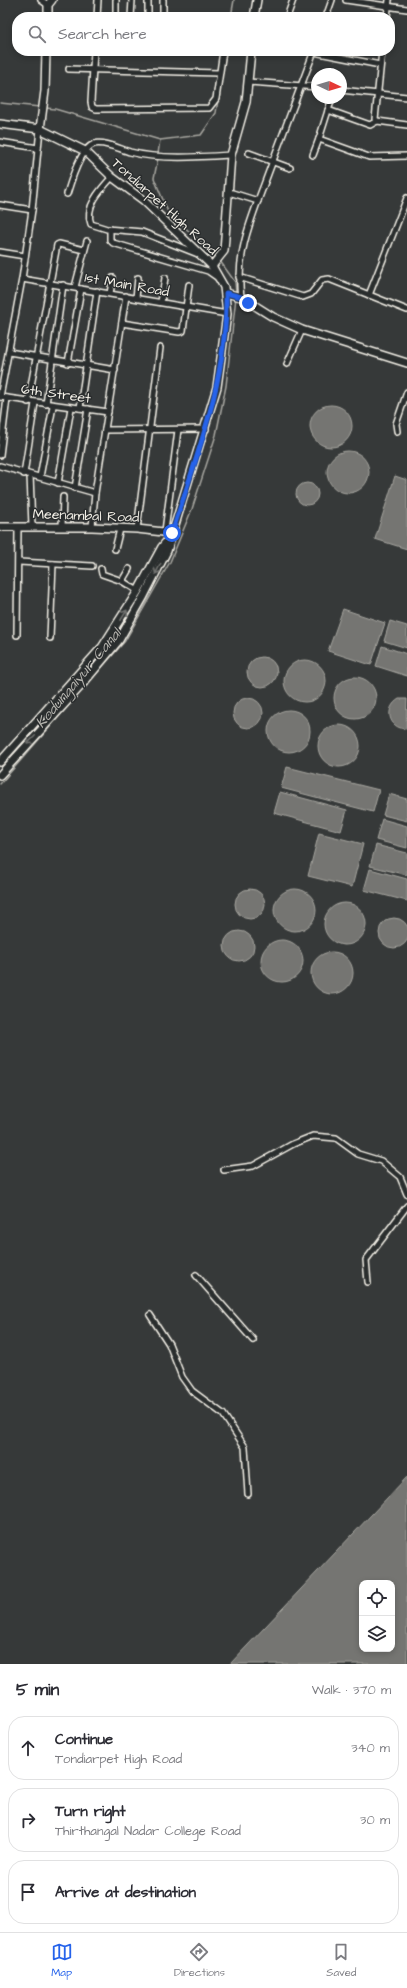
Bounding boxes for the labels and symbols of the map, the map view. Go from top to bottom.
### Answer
north arrow [311,68,347,104]
street label: Tondiarpet High Road [107,154,222,260]
street label: 1st Main Road [83,268,171,302]
route end [239,294,257,312]
street label: 6th Street [20,379,92,409]
street label: Meenambal Road [32,504,140,528]
route start [163,524,181,542]
one-way arrow [154,563,161,575]
one-way arrow [120,610,128,621]
water label: Kodungaiyur Canal [31,623,128,733]
one-way arrow [26,735,36,745]

